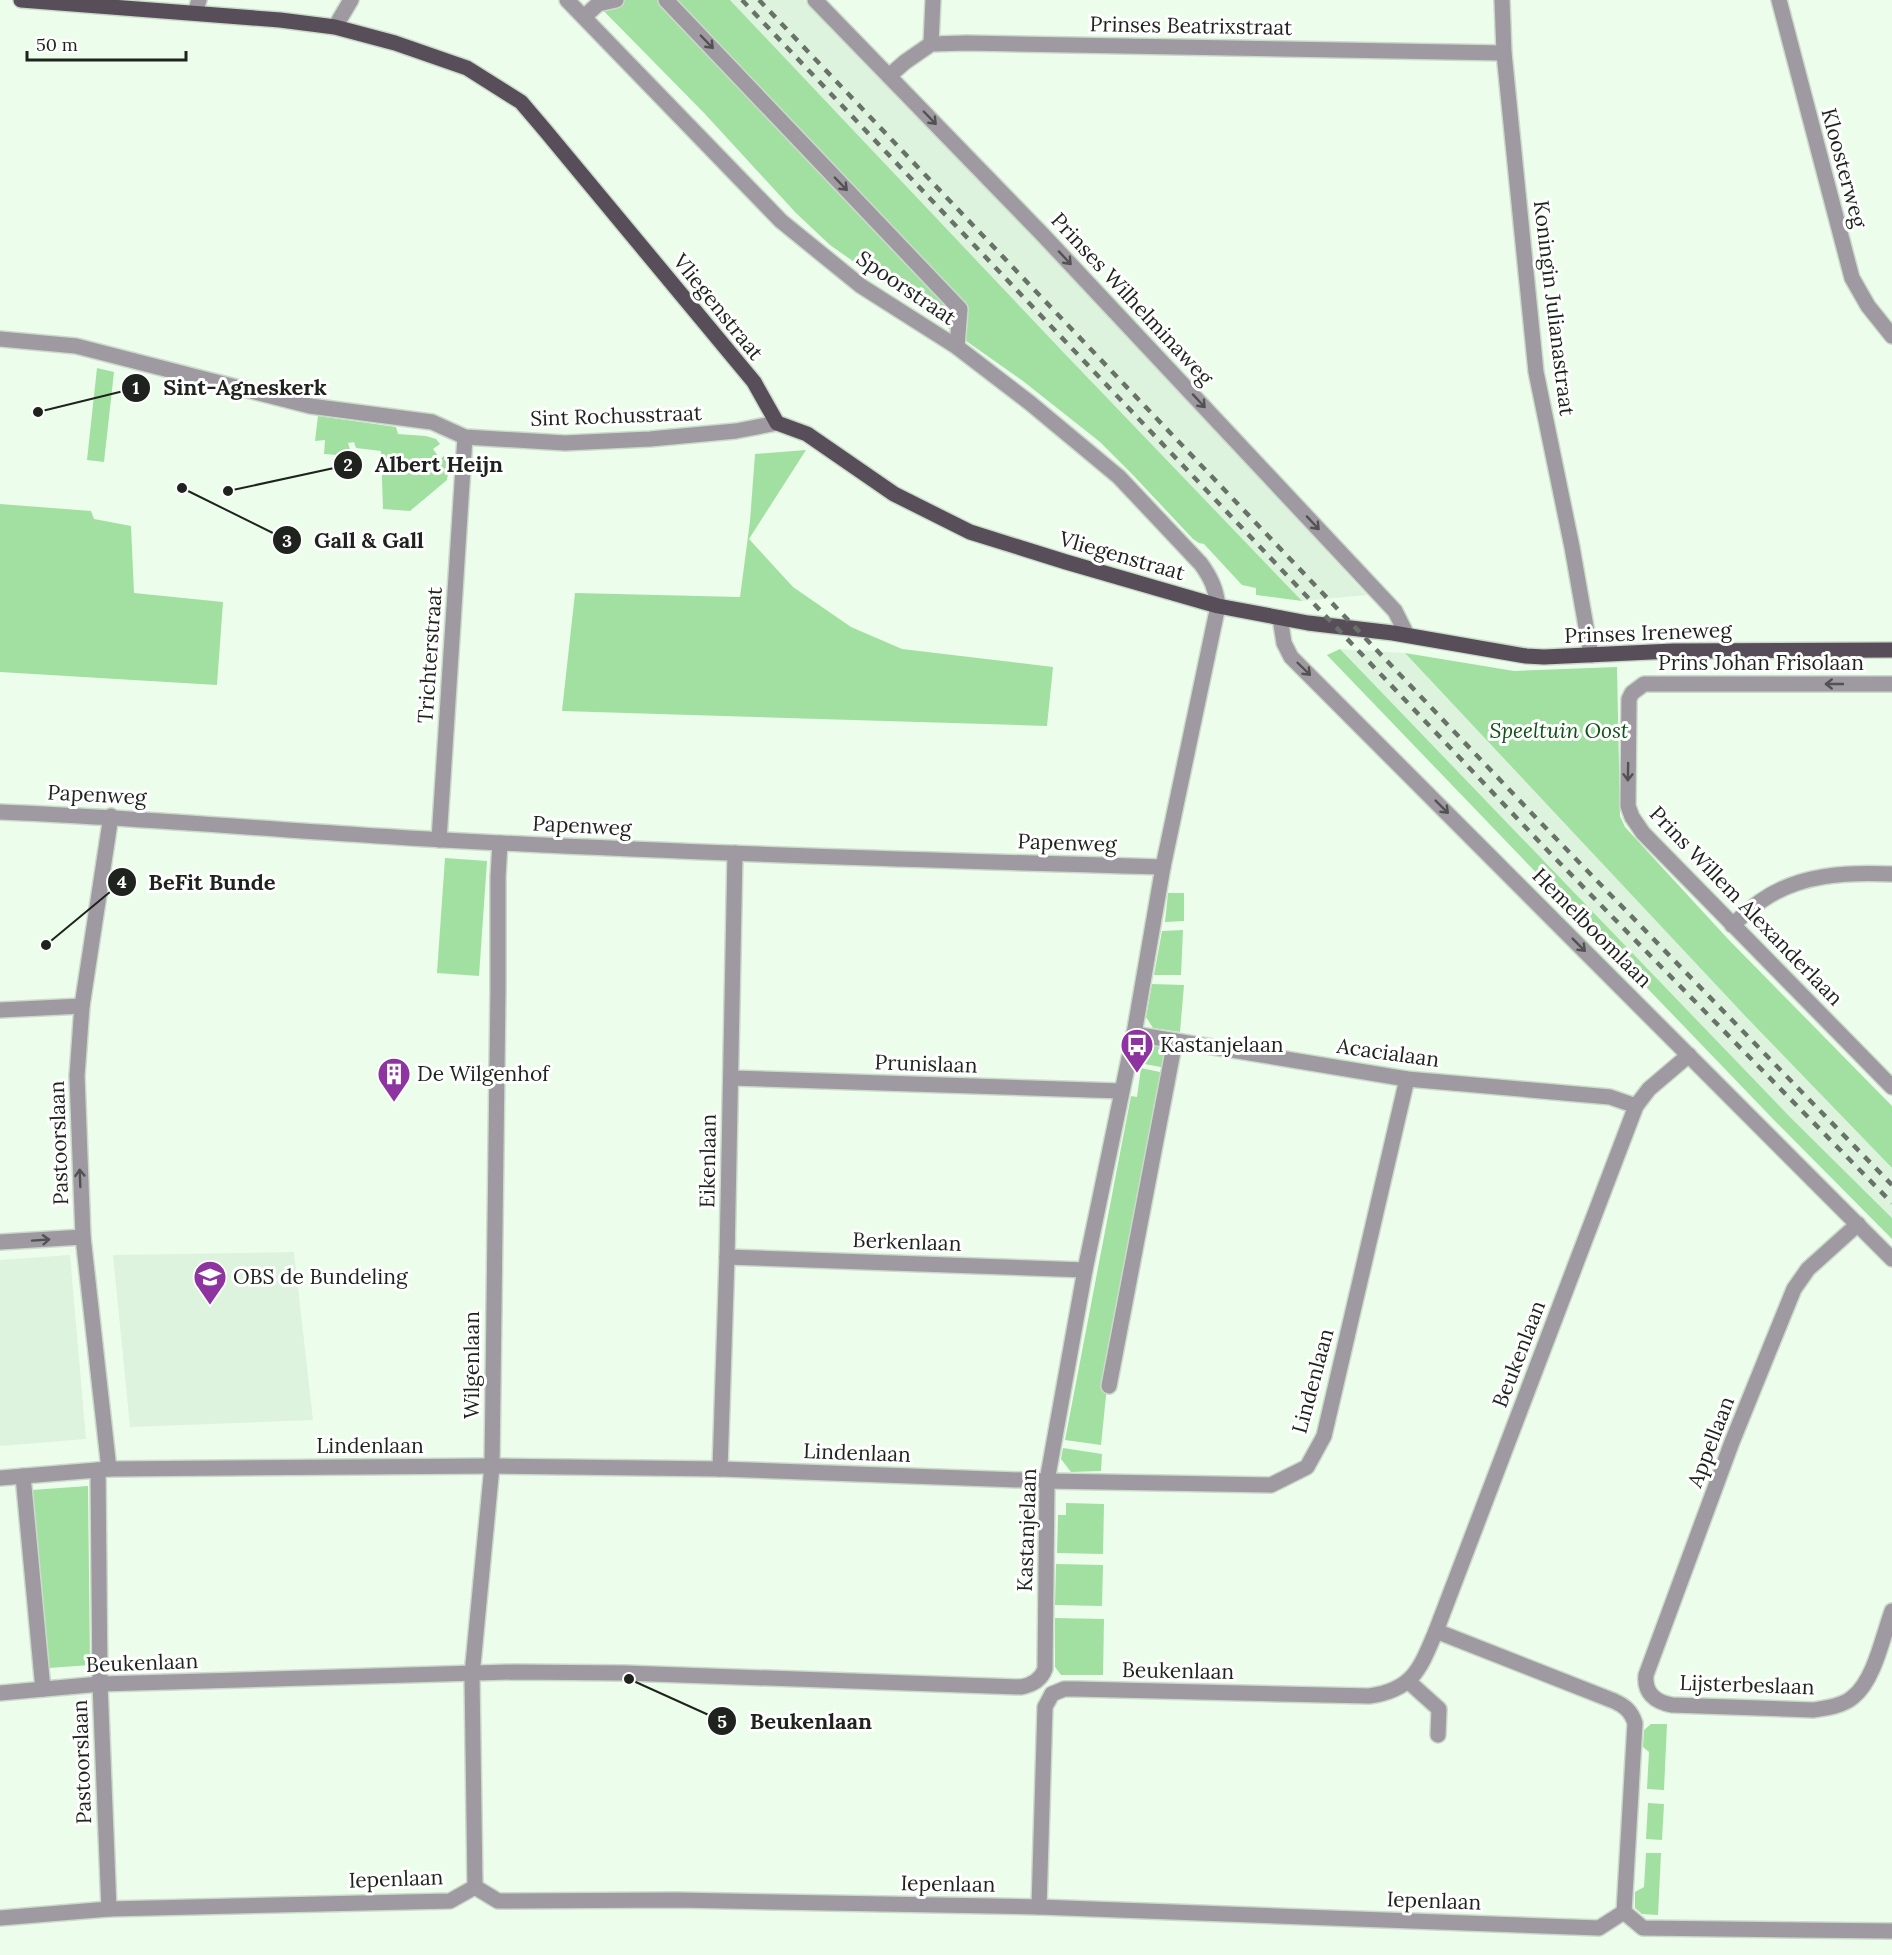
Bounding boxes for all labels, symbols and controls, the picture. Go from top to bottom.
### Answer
street label: Prinses Beatrixstraat [1089,10,1293,41]
scale bar [27,24,186,62]
text: 50 m [36,33,78,56]
one-way arrow [699,35,714,50]
street label: Kloosterweg [1816,105,1873,231]
one-way arrow [922,111,937,126]
one-way arrow [834,176,848,191]
street label: Koningin Julianastraat [1528,199,1581,418]
street label: Prinses Wilhelminaweg [1045,207,1220,391]
street label: Spoorstraat [851,244,962,331]
street label: Vliegenstraat [667,247,770,366]
one-way arrow [1058,251,1073,266]
callout: Sint-Agneskerk [121,368,339,408]
text: Sint-Agneskerk [163,373,327,401]
text: 1 [132,376,140,399]
one-way arrow [1191,393,1205,408]
street label: Sint Rochusstraat [530,399,703,432]
callout: Albert Heijn [333,445,515,485]
text: Albert Heijn [375,450,503,478]
text: 2 [343,453,353,476]
one-way arrow [1306,515,1320,530]
callout: Gall & Gall [272,520,436,560]
street label: Vliegenstraat [1055,524,1189,587]
text: Gall & Gall [314,526,424,554]
text: 3 [282,529,292,552]
street label: Trichterstraat [411,585,448,724]
street label: Prinses Ireneweg [1564,616,1733,649]
street label: Prins Johan Frisolaan [1658,649,1864,676]
one-way arrow [1296,662,1311,676]
one-way arrow [1824,678,1844,690]
park label: Speeltuin Oost [1489,717,1629,744]
one-way arrow [1622,761,1634,781]
street label: Papenweg [47,778,148,811]
one-way arrow [1434,800,1449,815]
street label: Prins Willem Alexanderlaan [1644,800,1849,1011]
street label: Papenweg [532,809,633,842]
street label: Papenweg [1017,827,1117,858]
callout: BeFit Bunde [107,862,288,902]
street label: Hemelboomlaan [1527,862,1658,994]
text: BeFit Bunde [148,868,276,896]
text: 4 [117,870,127,893]
one-way arrow [1572,938,1587,953]
bus stop icon: Kastanjelaan [1119,1027,1155,1074]
place label: Kastanjelaan [1160,1031,1284,1058]
street label: Acacialaan [1334,1032,1441,1073]
street label: Prunislaan [874,1048,978,1079]
building icon: De Wilgenhof [376,1056,412,1103]
place label: De Wilgenhof [417,1060,551,1087]
street label: Pastoorslaan [43,1080,74,1206]
street label: Eikenlaan [693,1113,722,1208]
one-way arrow [75,1169,86,1189]
street label: Berkenlaan [852,1226,962,1257]
one-way arrow [31,1234,51,1245]
school or university icon: OBS de Bundeling [192,1259,228,1306]
place label: OBS de Bundeling [233,1263,408,1290]
street label: Beukenlaan [1486,1296,1551,1411]
street label: Wilgenlaan [458,1311,485,1419]
street label: Lindenlaan [1286,1325,1340,1436]
street label: Appellaan [1680,1392,1740,1492]
street label: Lindenlaan [316,1432,424,1459]
street label: Lindenlaan [803,1437,912,1468]
street label: Kastanjelaan [1011,1468,1042,1592]
street label: Beukenlaan [85,1647,199,1678]
street label: Beukenlaan [1122,1656,1235,1685]
street label: Lijsterbeslaan [1679,1669,1815,1700]
street label: Pastoorslaan [66,1699,97,1825]
callout: Beukenlaan [707,1701,884,1741]
text: Beukenlaan [750,1707,872,1735]
text: 5 [717,1710,727,1733]
street label: Iepenlaan [348,1863,444,1894]
street label: Iepenlaan [900,1869,996,1898]
street label: Iepenlaan [1386,1885,1482,1916]

